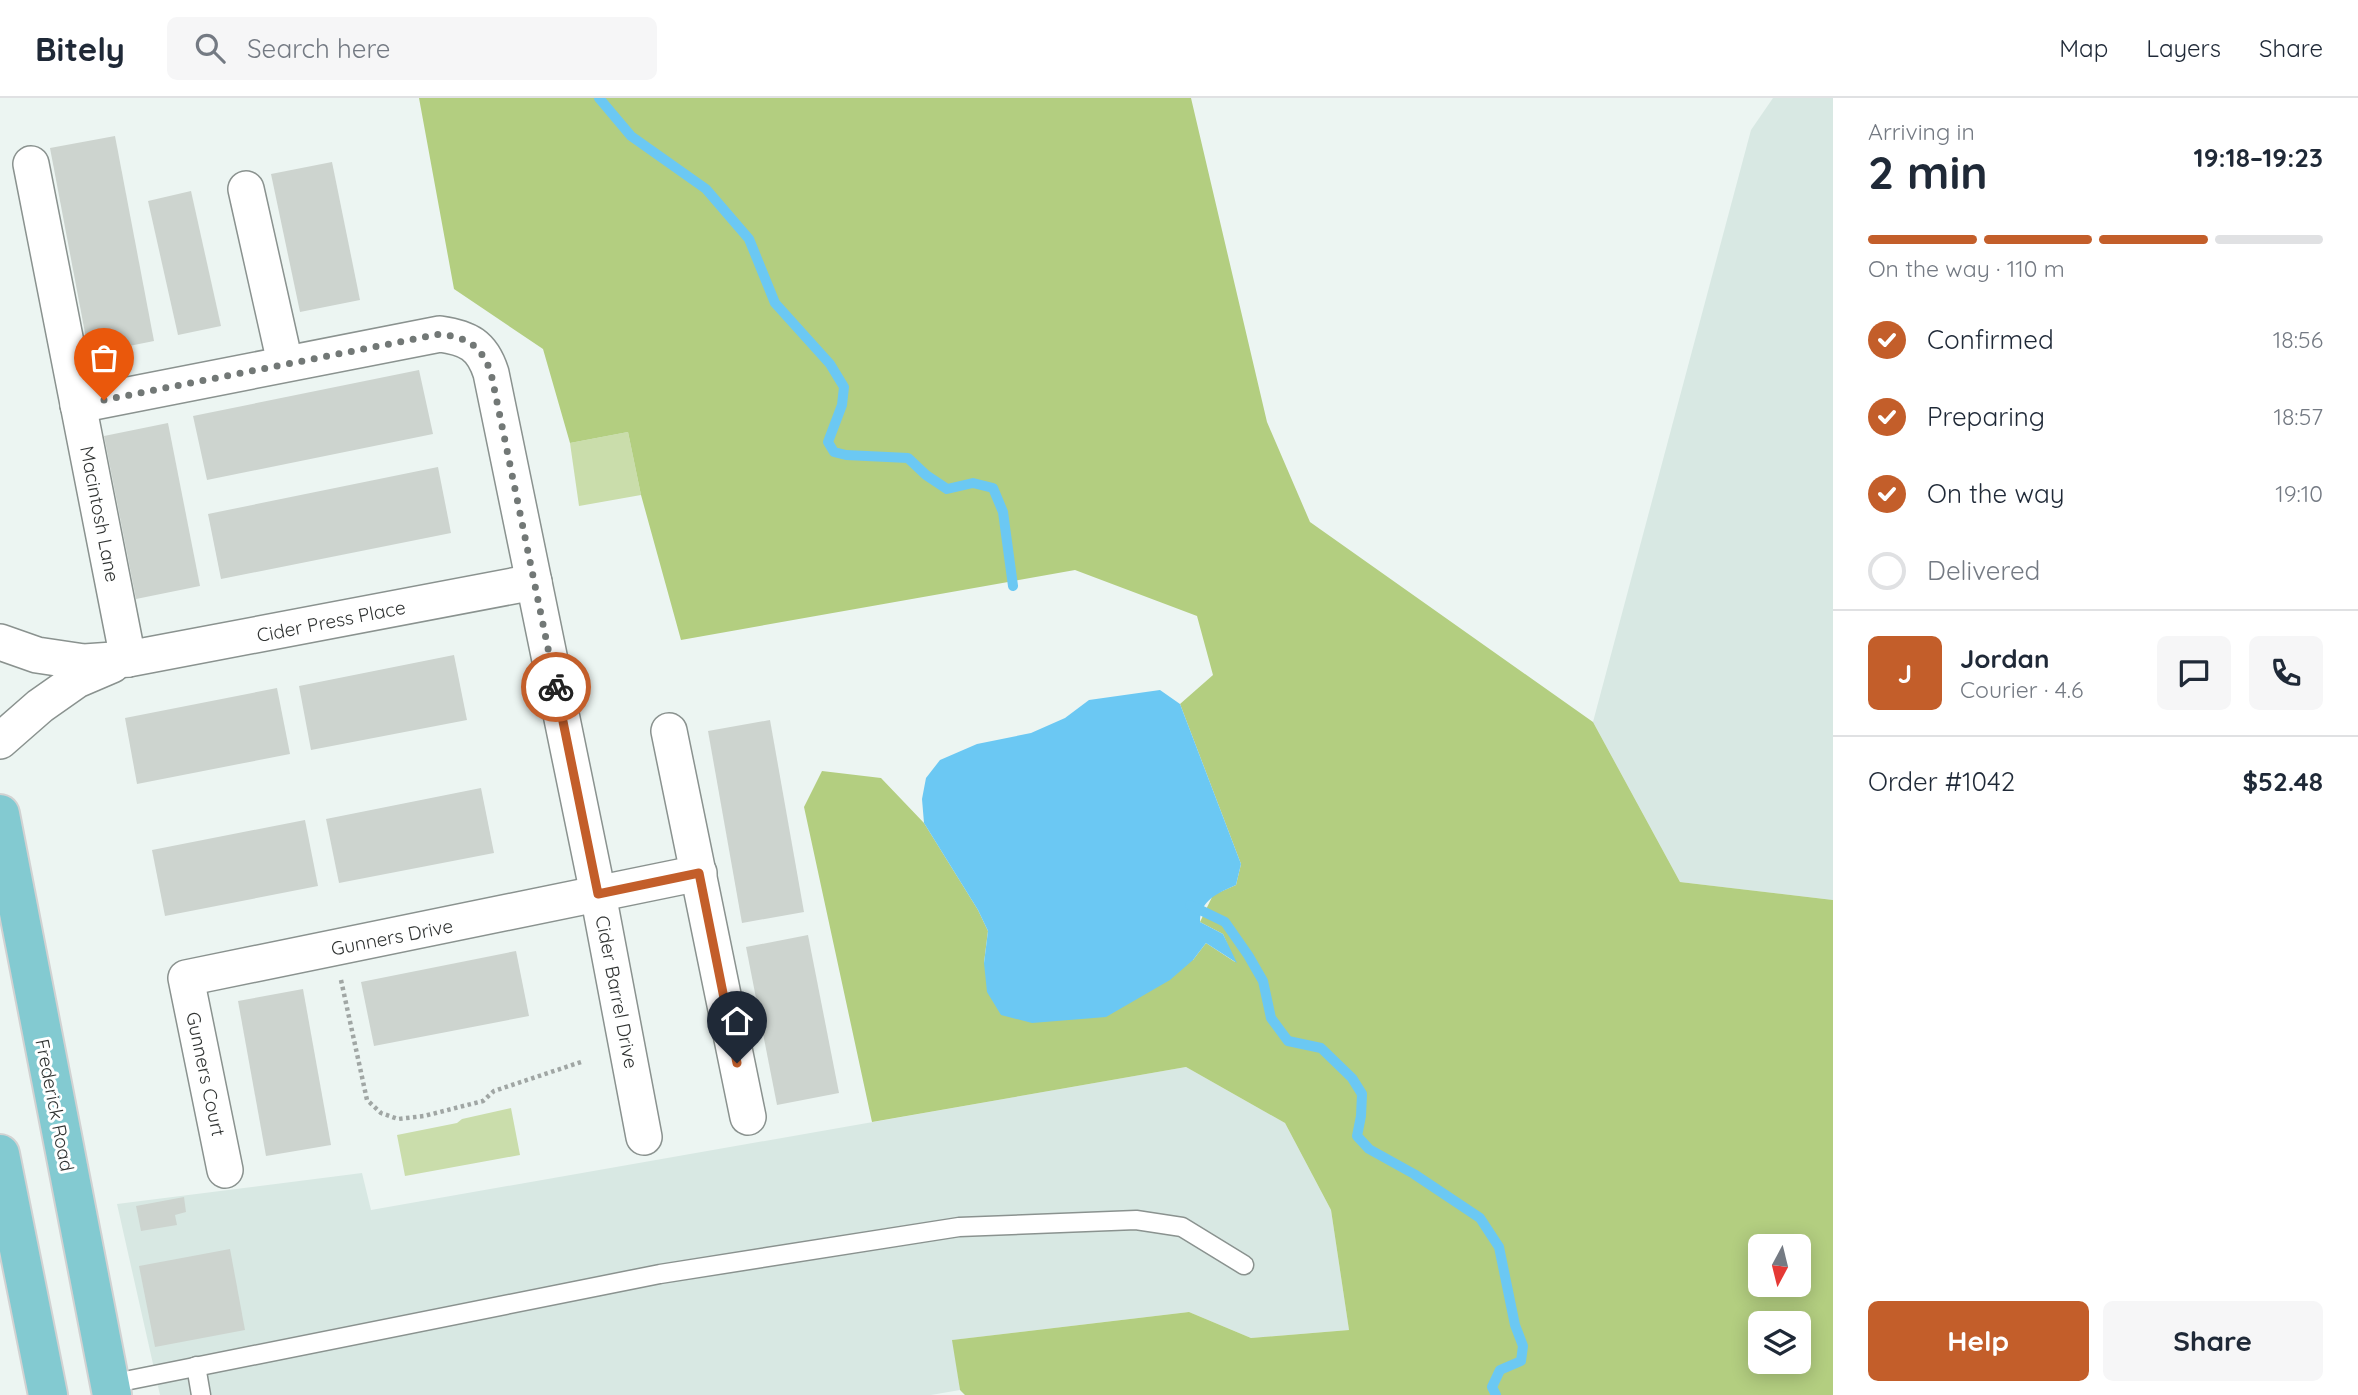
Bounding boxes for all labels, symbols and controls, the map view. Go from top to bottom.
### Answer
search box [167,17,657,80]
text: Bitely [35,28,125,69]
icon: search [191,29,229,67]
text: Search here [247,32,391,65]
text: Map [2059,33,2108,63]
text: Layers [2146,33,2221,63]
text: Share [2259,33,2323,63]
text: Arriving in [1868,117,1975,146]
text: 19:18–19:23 [2194,141,2323,174]
text: 2 min [1868,143,1988,201]
text: On the way · 110 m [1868,254,2065,283]
icon: check [1868,321,1906,359]
text: Confirmed [1927,323,2054,356]
text: 18:56 [2273,325,2323,354]
pin [74,328,134,400]
icon: bag [85,339,123,377]
icon: check [1868,398,1906,436]
text: Preparing [1927,400,2045,433]
text: 18:57 [2273,402,2323,431]
street label: Macintosh Lane [75,444,125,584]
icon: check [1868,475,1906,513]
text: On the way [1927,477,2065,510]
text: 19:10 [2275,479,2323,508]
text: Delivered [1927,554,2040,587]
street label: Cider Press Place [255,595,407,647]
button: chat [2157,636,2231,710]
button: phone [2249,636,2323,710]
text: Jordan [1960,642,2049,675]
courier [521,652,591,722]
text: J [1898,657,1912,690]
icon: bike [537,668,575,706]
text: Courier · 4.6 [1960,675,2083,704]
text: Order #1042 [1868,765,2015,798]
text: $52.48 [2242,765,2323,798]
street label: Gunners Drive [329,913,455,961]
street label: Cider Barrel Drive [590,913,644,1071]
pin [707,991,767,1063]
icon: home [718,1002,756,1040]
street label: Gunners Court [181,1010,231,1138]
street label: Frederick Road [30,1037,80,1173]
north arrow [1748,1234,1811,1297]
map controls [1748,1234,1811,1374]
button: Help [1868,1301,2089,1381]
button: Share [2103,1301,2323,1381]
button: layers [1748,1311,1811,1374]

